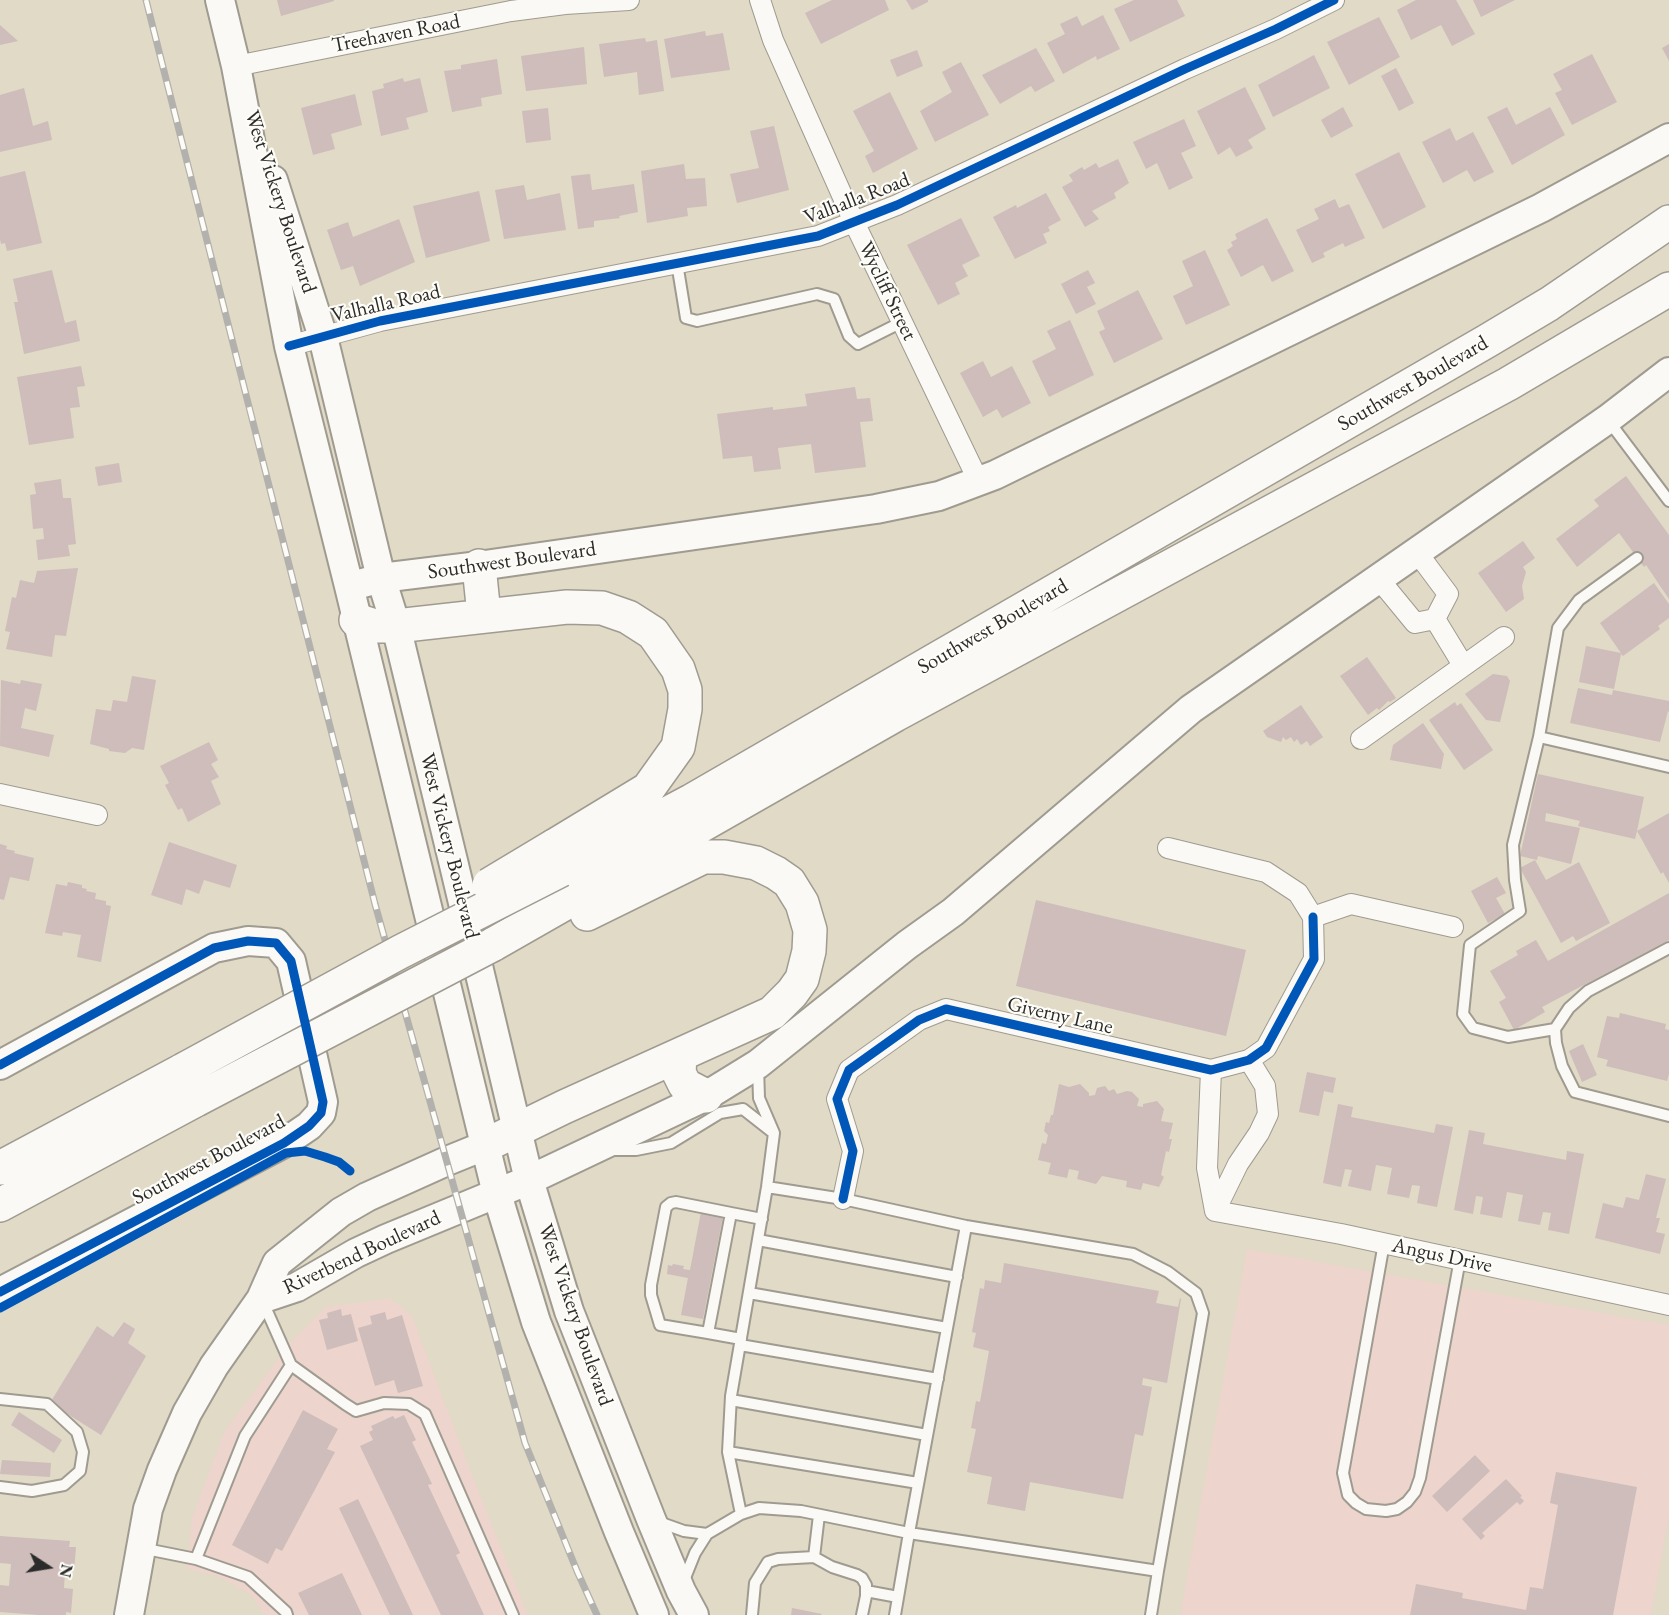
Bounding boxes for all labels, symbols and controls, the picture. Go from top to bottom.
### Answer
street label: Treehaven Road [330,9,462,59]
street label: West Vickery Boulevard [239,107,321,297]
street label: Valhalla Road [801,167,913,231]
street label: Wycliff Street [852,237,922,345]
street label: Valhalla Road [329,279,443,329]
street label: Southwest Boulevard [1333,331,1493,437]
street label: Southwest Boulevard [426,537,598,585]
street label: Southwest Boulevard [913,574,1073,680]
street label: West Vickery Boulevard [414,750,484,942]
street label: Giverny Lane [1005,992,1115,1040]
street label: Southwest Boulevard [128,1109,290,1211]
street label: Riverbend Boulevard [279,1205,445,1301]
street label: West Vickery Boulevard [532,1221,618,1409]
street label: Angus Drive [1390,1233,1494,1279]
north arrow [18,1537,78,1597]
text: N [54,1562,78,1579]

